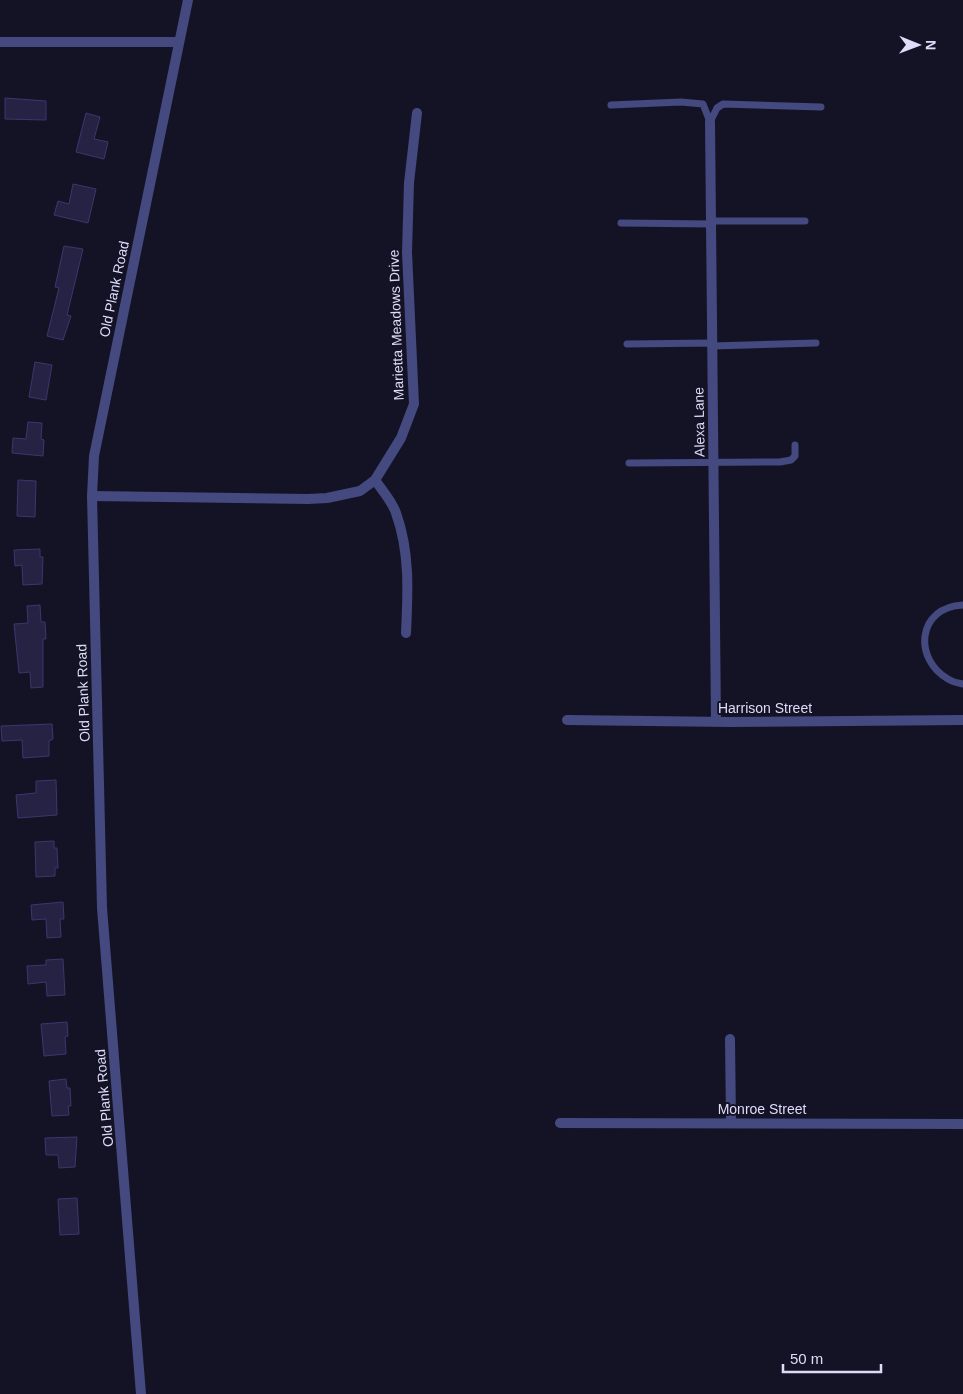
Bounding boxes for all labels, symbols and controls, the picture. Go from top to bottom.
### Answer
north arrow [893,20,943,70]
text: N [923,40,939,50]
street label: Old Plank Road [96,239,132,339]
street label: Marietta Meadows Drive [385,249,407,401]
street label: Alexa Lane [690,387,708,457]
street label: Old Plank Road [73,644,93,742]
street label: Harrison Street [718,700,812,716]
street label: Old Plank Road [92,1048,116,1148]
street label: Monroe Street [718,1101,806,1117]
scale bar [783,1342,880,1374]
text: 50 m [790,1350,823,1367]

